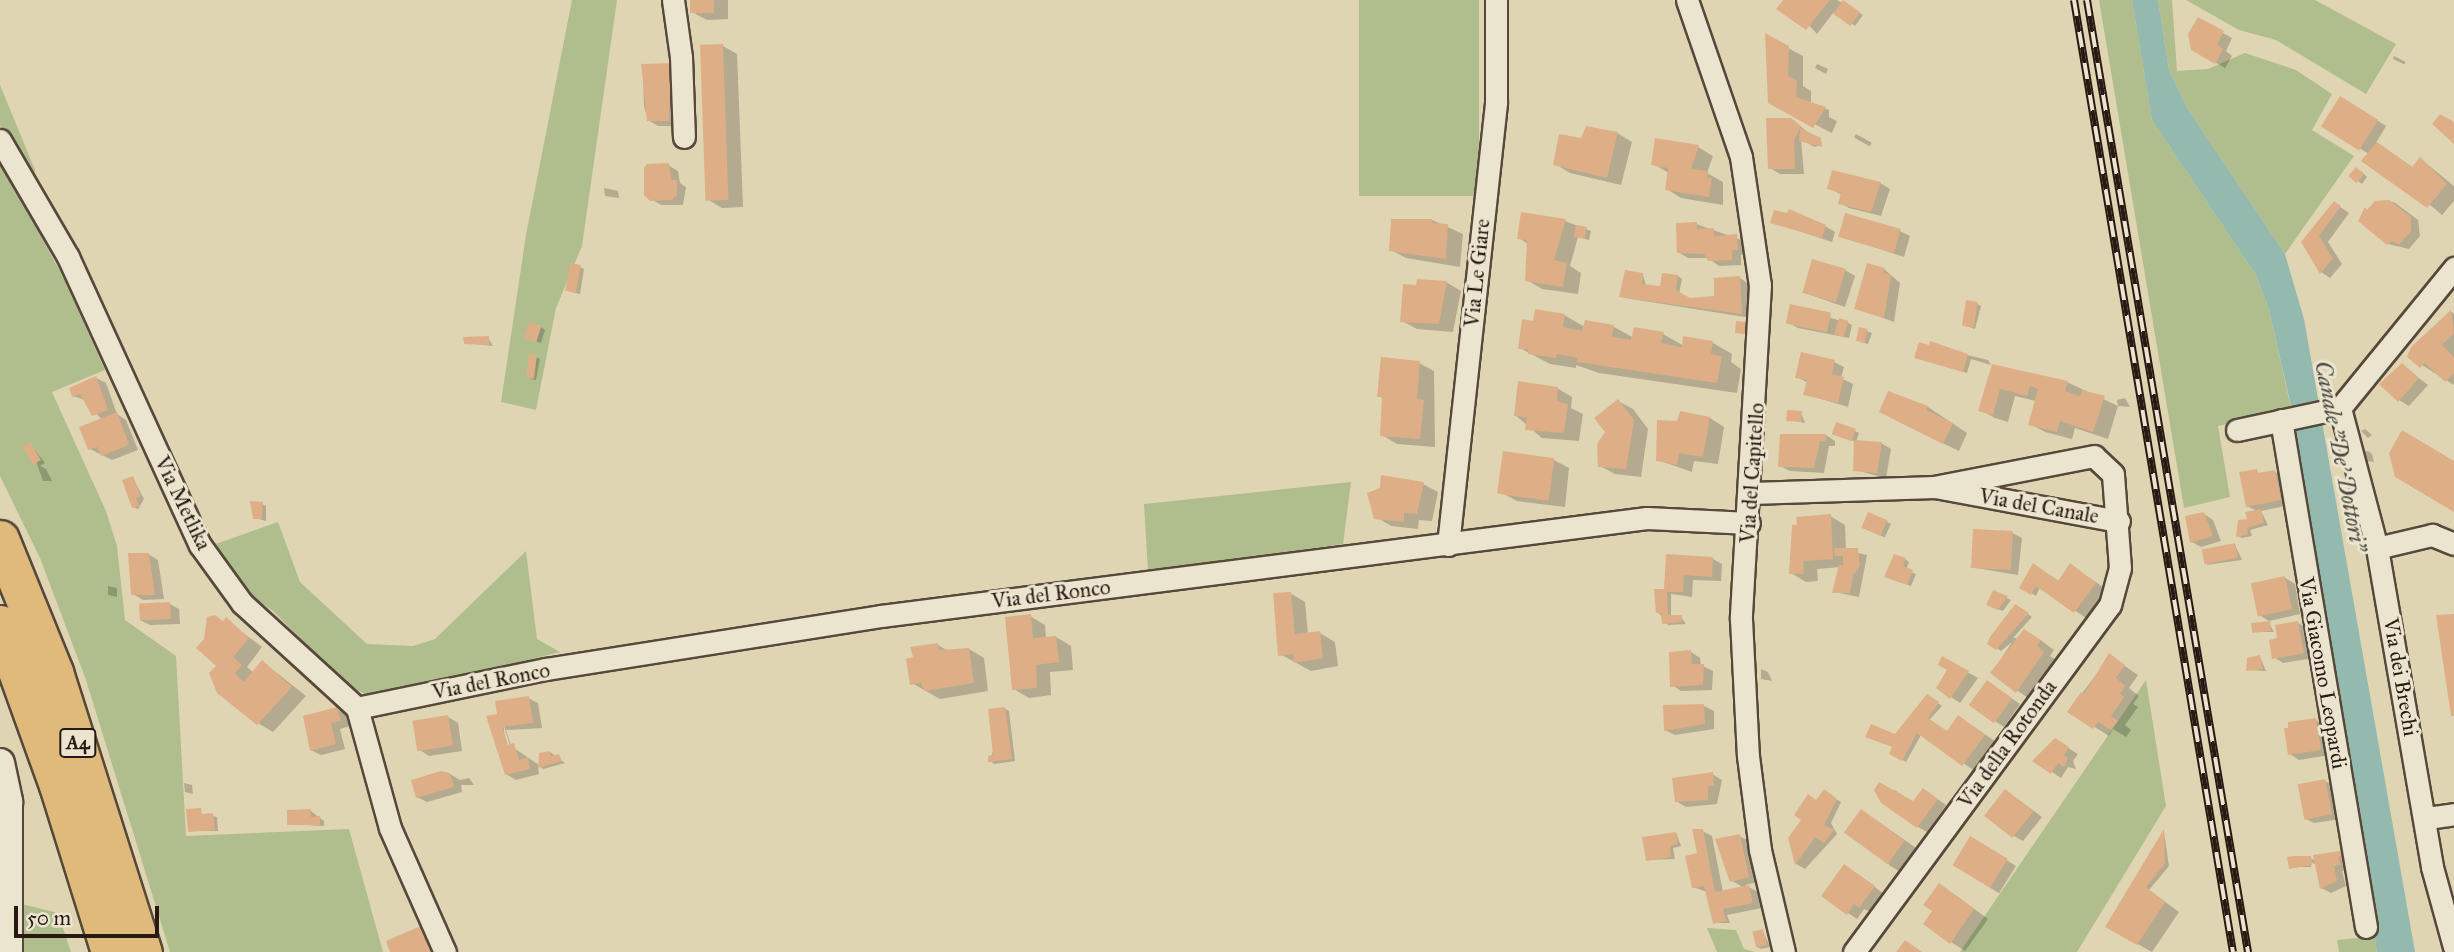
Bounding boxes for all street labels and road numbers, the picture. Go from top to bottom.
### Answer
street label: Via Le Giare [1459,217,1495,329]
street label: Via del Capitello [1735,402,1769,544]
street label: Via Metlika [149,452,217,554]
street label: Via del Canale [1977,483,2101,529]
street label: Via del Ronco [990,574,1112,614]
street label: Via Giacomo Leopardi [2294,575,2352,771]
street label: Via dei Brechi [2378,616,2424,738]
street label: Via del Ronco [430,657,552,705]
street label: Via della Rotonda [1952,675,2062,813]
road number: A4 [59,728,97,758]

